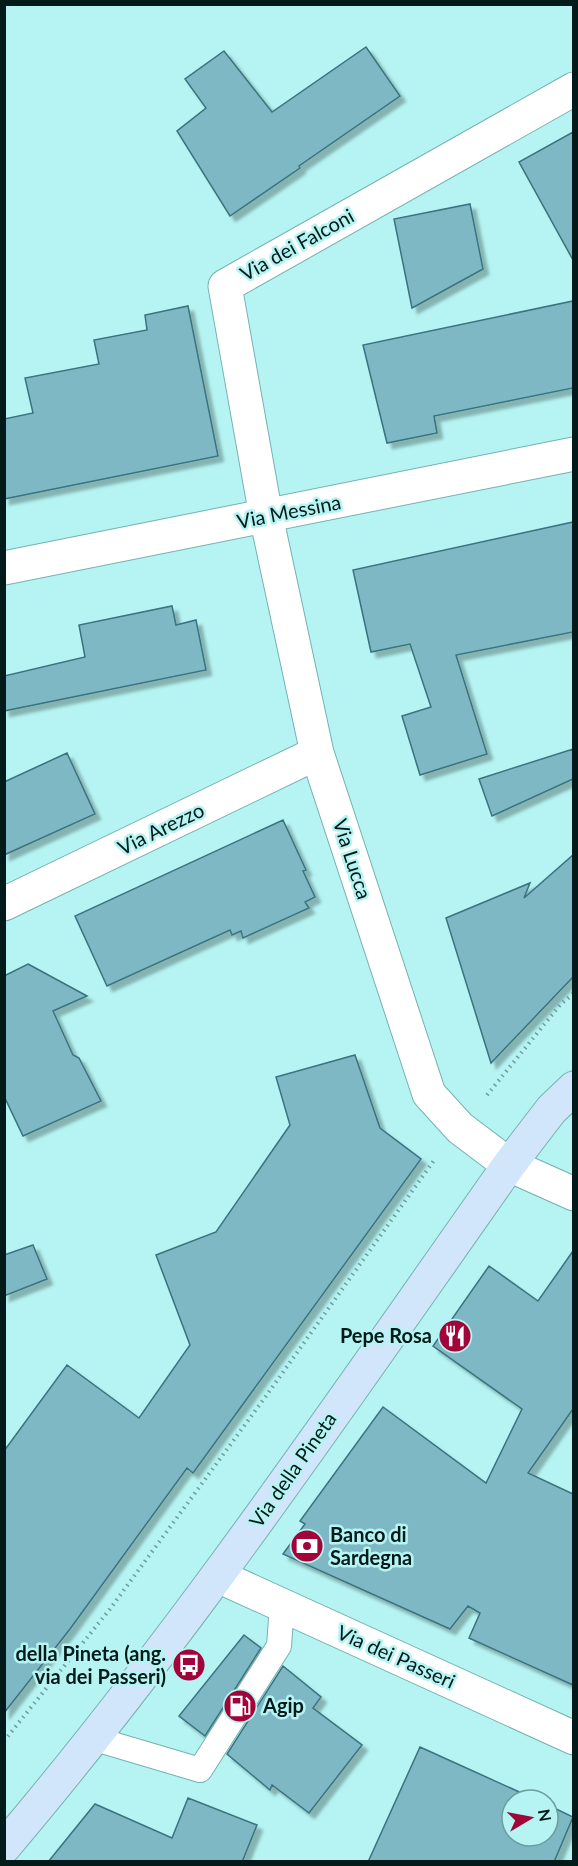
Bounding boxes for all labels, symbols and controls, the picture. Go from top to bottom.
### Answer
street label: Via dei Falconi [235,203,358,285]
street label: Via Messina [235,489,343,533]
street label: Via Arezzo [114,797,208,859]
street label: Via Lucca [329,815,377,902]
restaurant icon: Pepe Rosa [437,1318,473,1354]
place label: Pepe Rosa [340,1323,432,1347]
street label: Via della Pineta [244,1407,341,1532]
place label: Banco di Sardegna [330,1522,412,1569]
bank icon: Banco di Sardegna [289,1528,325,1564]
street label: Via dei Passeri [334,1619,459,1693]
place label: della Pineta (ang. via dei Passeri) [15,1641,166,1688]
bus stop icon: della Pineta (ang. via dei Passeri) [171,1647,207,1683]
fuel station icon: Agip [222,1688,258,1724]
place label: Agip [262,1693,304,1717]
north arrow [500,1788,560,1848]
text: N [535,1808,556,1823]

